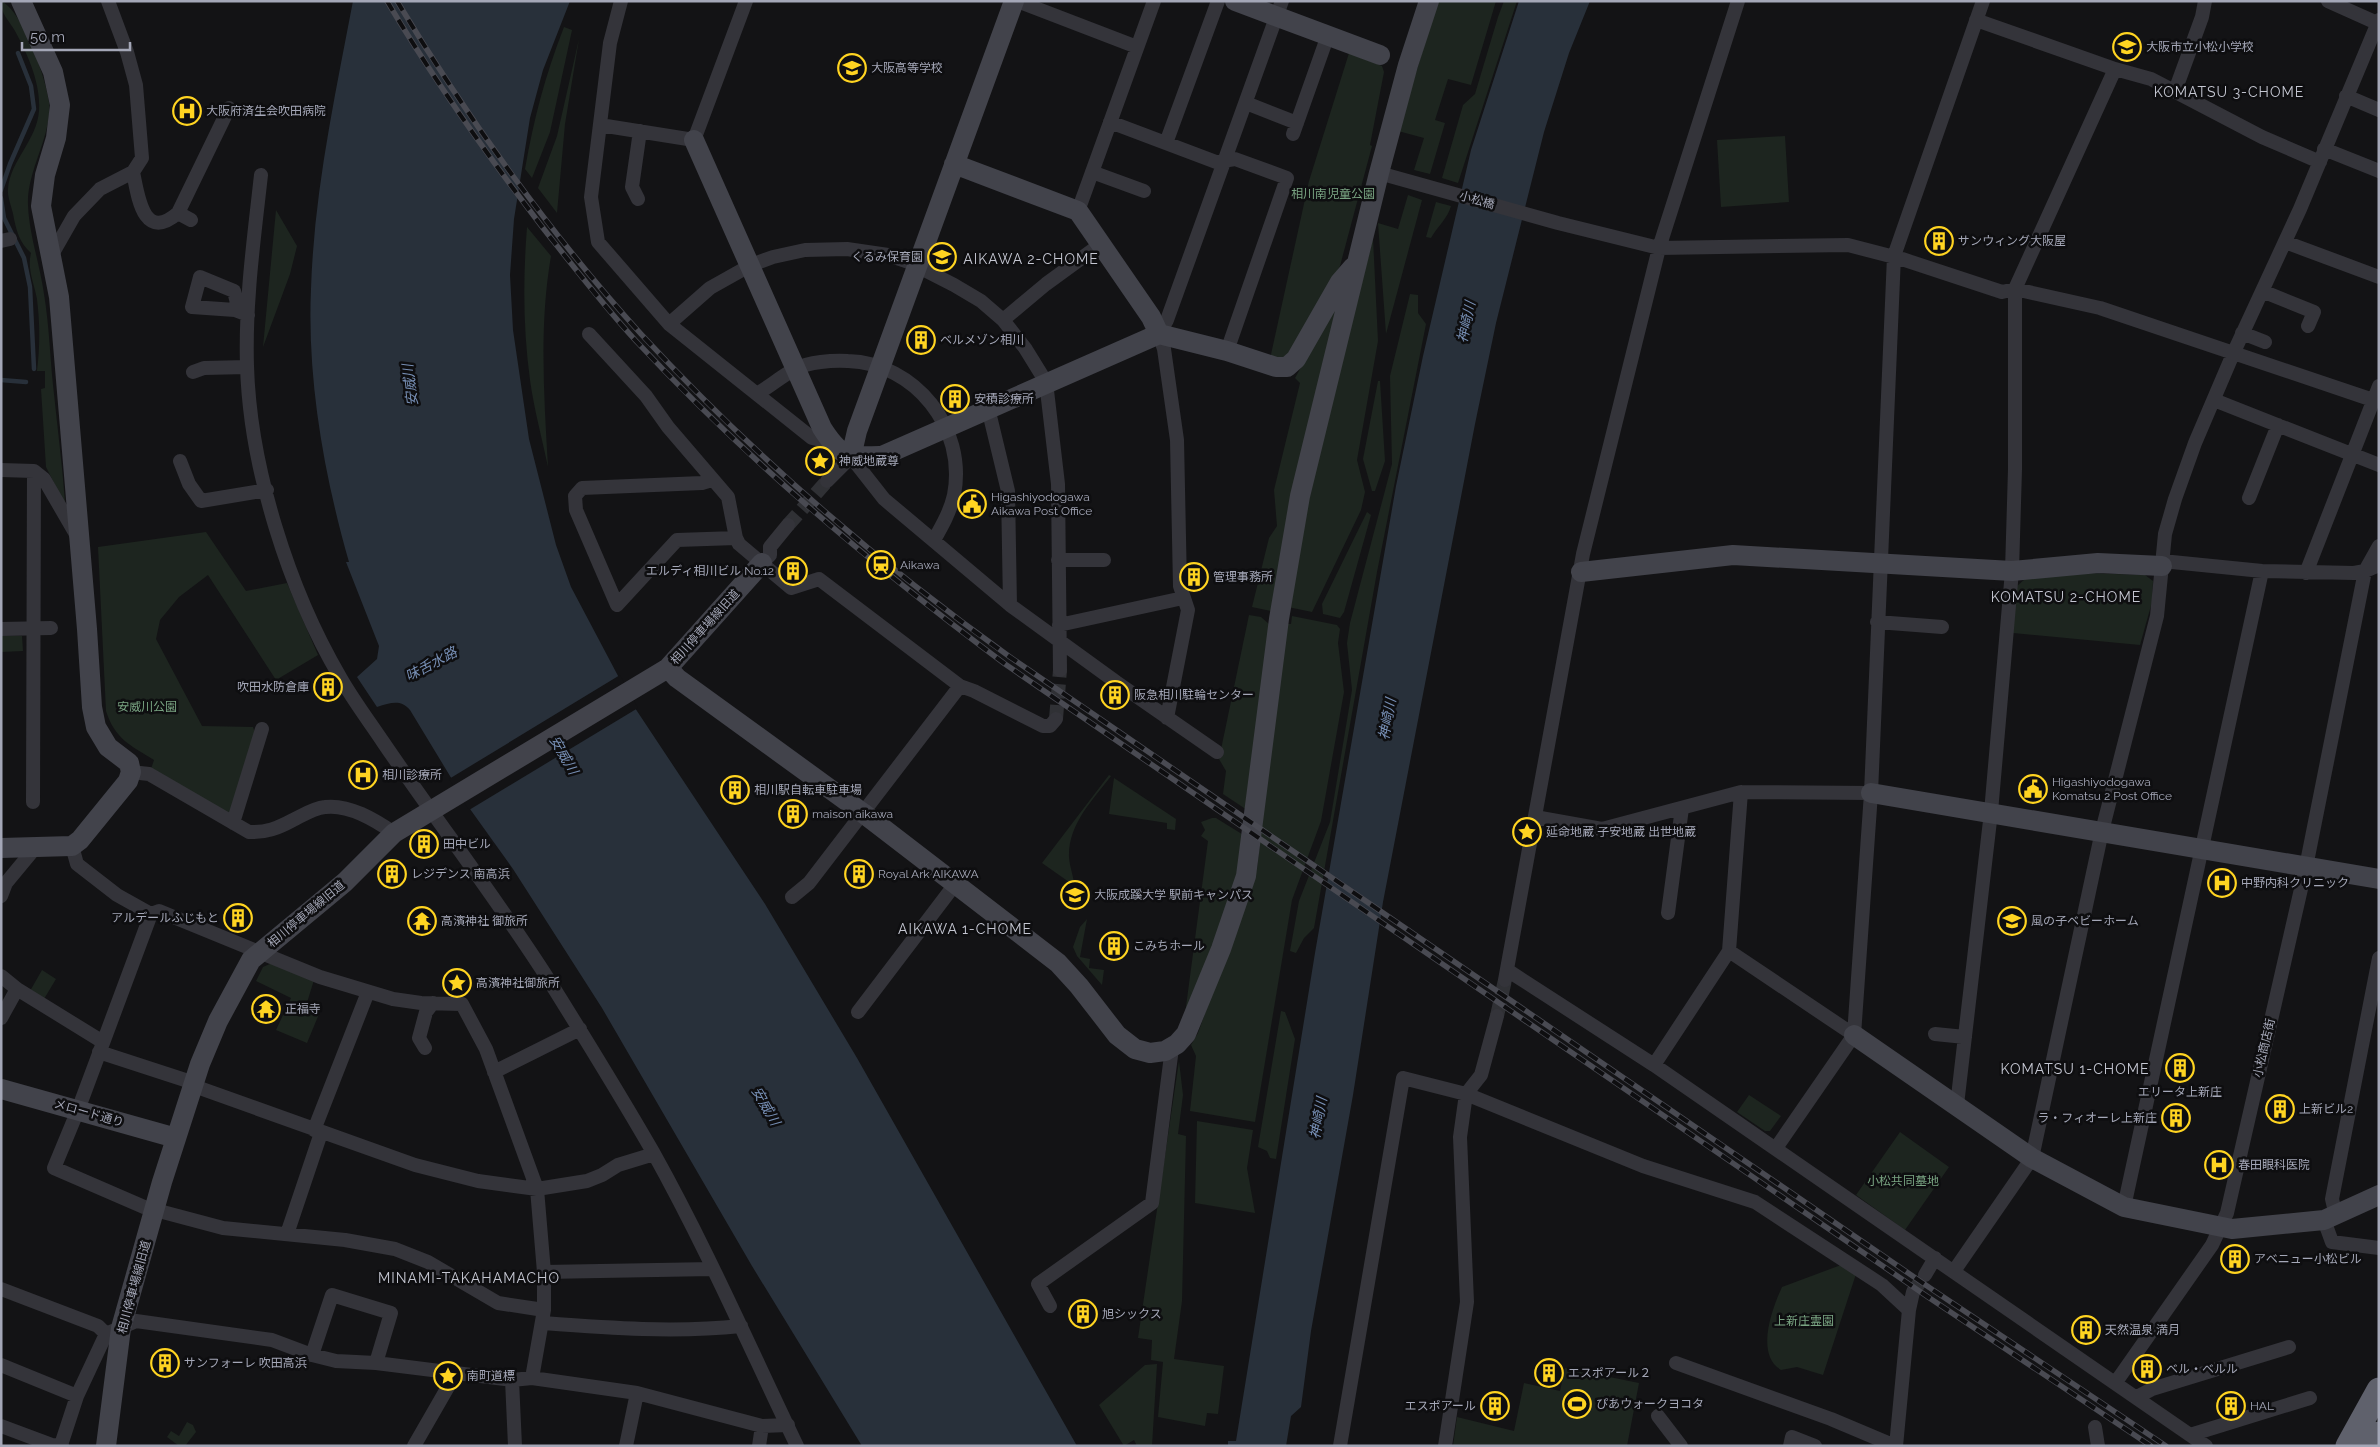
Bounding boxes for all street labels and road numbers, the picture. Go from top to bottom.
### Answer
street label: 小松橋 [1458,188,1496,212]
street label: 相川停車場線旧道 [668,587,742,667]
street label: 相川停車場線旧道 [265,878,347,950]
street label: 小松商店街 [2250,1017,2278,1079]
street label: メロード通り [52,1096,126,1130]
street label: 相川停車場線旧道 [115,1239,153,1335]

